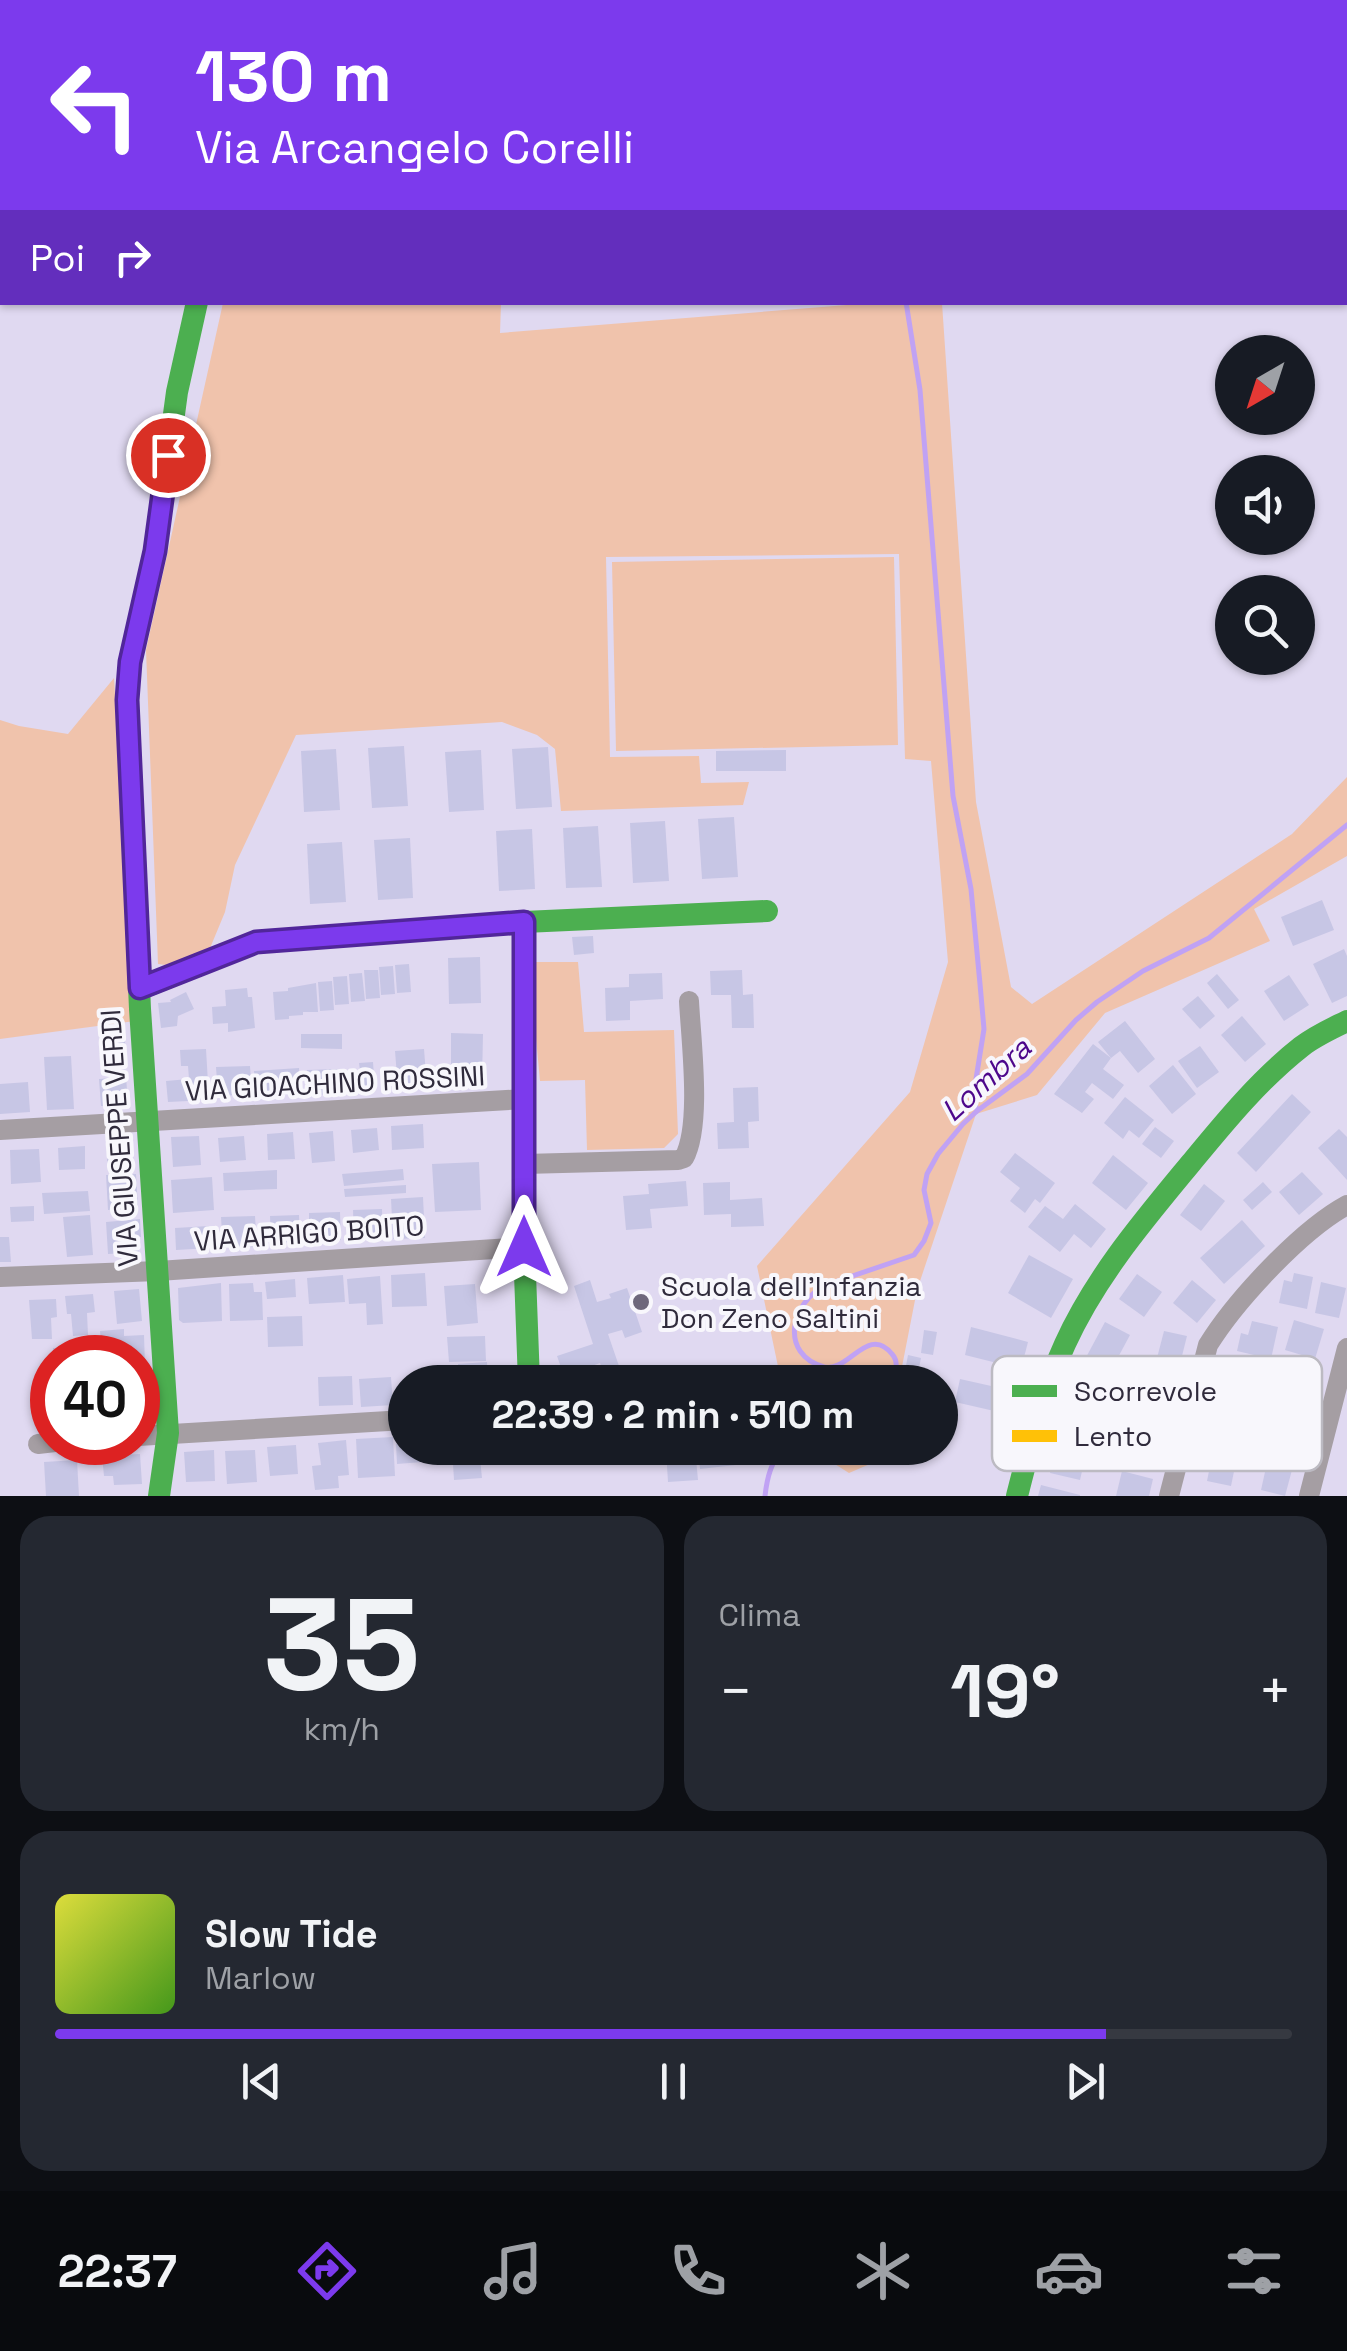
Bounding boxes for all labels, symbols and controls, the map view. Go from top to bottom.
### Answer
text: 130 m [195,32,392,121]
icon: left [30,40,160,170]
text: Via Arcangelo Corelli [195,119,634,176]
icon: right [105,230,160,285]
text: Poi [30,234,85,282]
north arrow [1215,335,1315,435]
map controls [1215,335,1315,675]
pin [126,413,211,498]
icon: arrive [141,428,196,483]
button: sound [1215,455,1315,555]
button: search [1215,575,1315,675]
street label: VIA GIUSEPPE VERDI [92,1008,146,1268]
water label: Lombra [933,1028,1040,1130]
street label: VIA GIOACHINO ROSSINI [184,1057,486,1109]
position arrow [472,1195,576,1299]
street label: VIA ARRIGO BOITO [193,1207,425,1259]
place label: Scuola dell'Infanzia Don Zeno Saltini [661,1268,921,1336]
marker: Scuola dell'Infanzia Don Zeno Saltini [630,1291,652,1313]
speed limit sign: 40 [30,1335,160,1465]
legend [992,1356,1322,1471]
text: Scorrevole [1074,1373,1217,1409]
text: 22:39 · 2 min · 510 m [492,1391,854,1439]
text: Lento [1074,1418,1152,1454]
text: 35 [263,1561,420,1727]
text: Clima [719,1595,801,1635]
text: 19° [950,1643,1060,1739]
text: − [719,1656,753,1726]
text: + [1258,1656,1292,1726]
text: km/h [304,1709,380,1749]
text: Slow Tide [205,1910,378,1958]
text: Marlow [205,1958,316,1998]
icon: previous [234,2054,289,2109]
icon: pause [646,2054,701,2109]
icon: next [1058,2054,1113,2109]
icon: directions [292,2236,362,2306]
icon: music [478,2236,548,2306]
icon: phone [663,2236,733,2306]
icon: climate [848,2236,918,2306]
icon: car [1034,2236,1104,2306]
icon: filters [1219,2236,1289,2306]
text: 22:37 [58,2243,177,2300]

